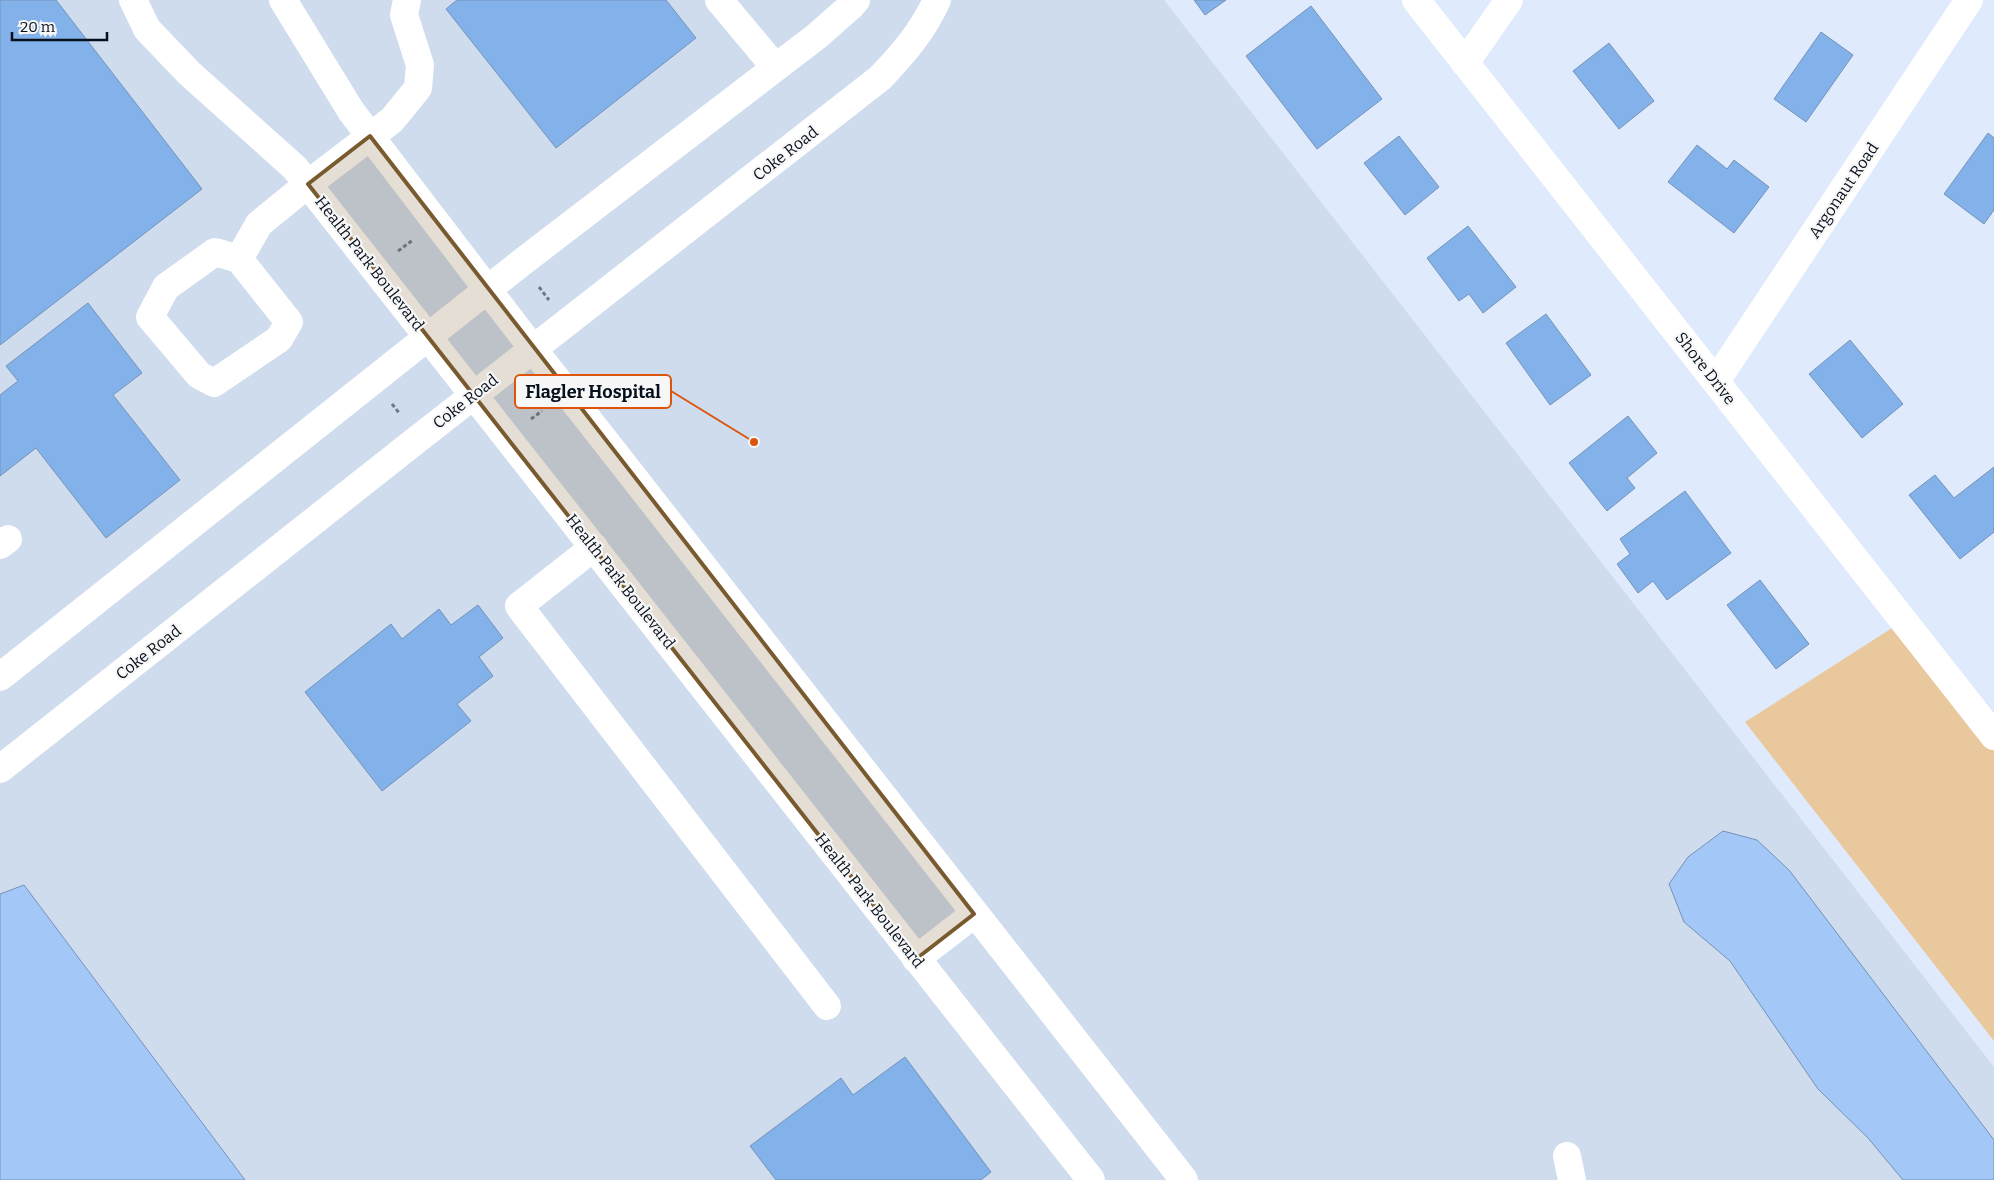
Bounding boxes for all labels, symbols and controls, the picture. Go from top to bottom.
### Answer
scale bar [12,10,108,42]
text: 20 m [20,18,56,36]
street label: Coke Road [749,122,822,185]
street label: Argonaut Road [1804,138,1883,242]
street label: Health Park Boulevard [311,192,428,335]
street label: Shore Drive [1671,328,1740,408]
street label: Coke Road [429,370,502,433]
callout: Flagler Hospital [515,375,671,408]
text: Flagler Hospital [525,381,661,403]
street label: Health Park Boulevard [562,510,679,653]
street label: Coke Road [112,621,185,684]
street label: Health Park Boulevard [811,829,928,972]

